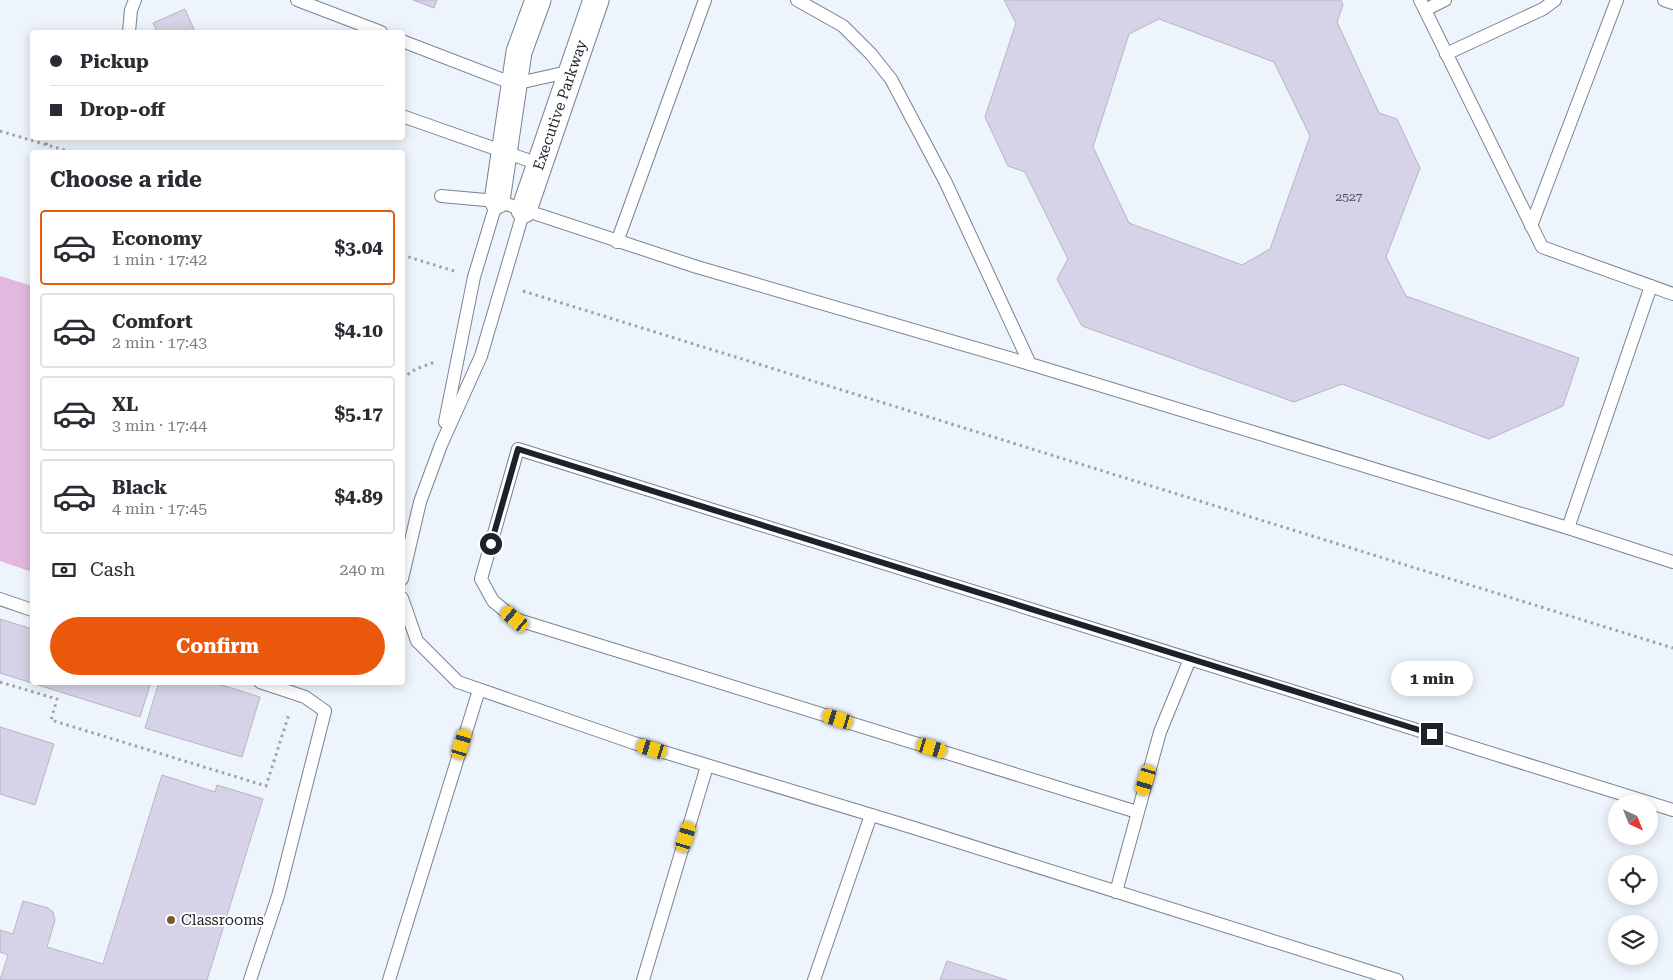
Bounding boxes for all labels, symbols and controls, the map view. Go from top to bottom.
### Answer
street label: Executive Parkway [529,37,591,172]
text: Pickup [80,50,149,73]
text: Drop-off [80,98,165,121]
text: Choose a ride [50,167,202,192]
house number: 2527 [1336,190,1363,204]
icon: car [52,225,97,270]
text: Economy [112,227,202,250]
text: $3.04 [334,236,383,259]
text: 1 min · 17:42 [112,250,207,269]
icon: car [52,308,97,353]
text: Comfort [112,310,193,333]
text: $4.10 [334,319,383,342]
text: 2 min · 17:43 [112,333,207,352]
icon: car [52,391,97,436]
text: XL [112,393,138,416]
text: $5.17 [334,402,383,425]
text: 3 min · 17:44 [112,416,207,435]
icon: car [52,474,97,519]
text: Black [112,476,167,499]
text: $4.89 [334,485,383,508]
text: 4 min · 17:45 [112,499,207,518]
route start [480,533,502,555]
icon: cash [50,556,78,584]
text: Cash [90,558,135,581]
text: 240 m [339,560,385,579]
car [498,604,531,634]
button: Confirm [50,617,385,675]
callout: 1 min [1391,662,1473,696]
text: 1 min [1410,669,1454,688]
car [821,707,854,731]
route end [1421,723,1443,745]
car [450,727,473,761]
car [915,736,948,760]
car [635,737,668,761]
car [1134,763,1157,797]
north arrow [1608,795,1658,845]
map controls [1608,795,1658,965]
car [674,820,697,854]
button: locate [1608,855,1658,905]
place label: Classrooms [181,911,264,929]
marker: Classrooms [165,914,177,926]
button: layers [1608,915,1658,965]

